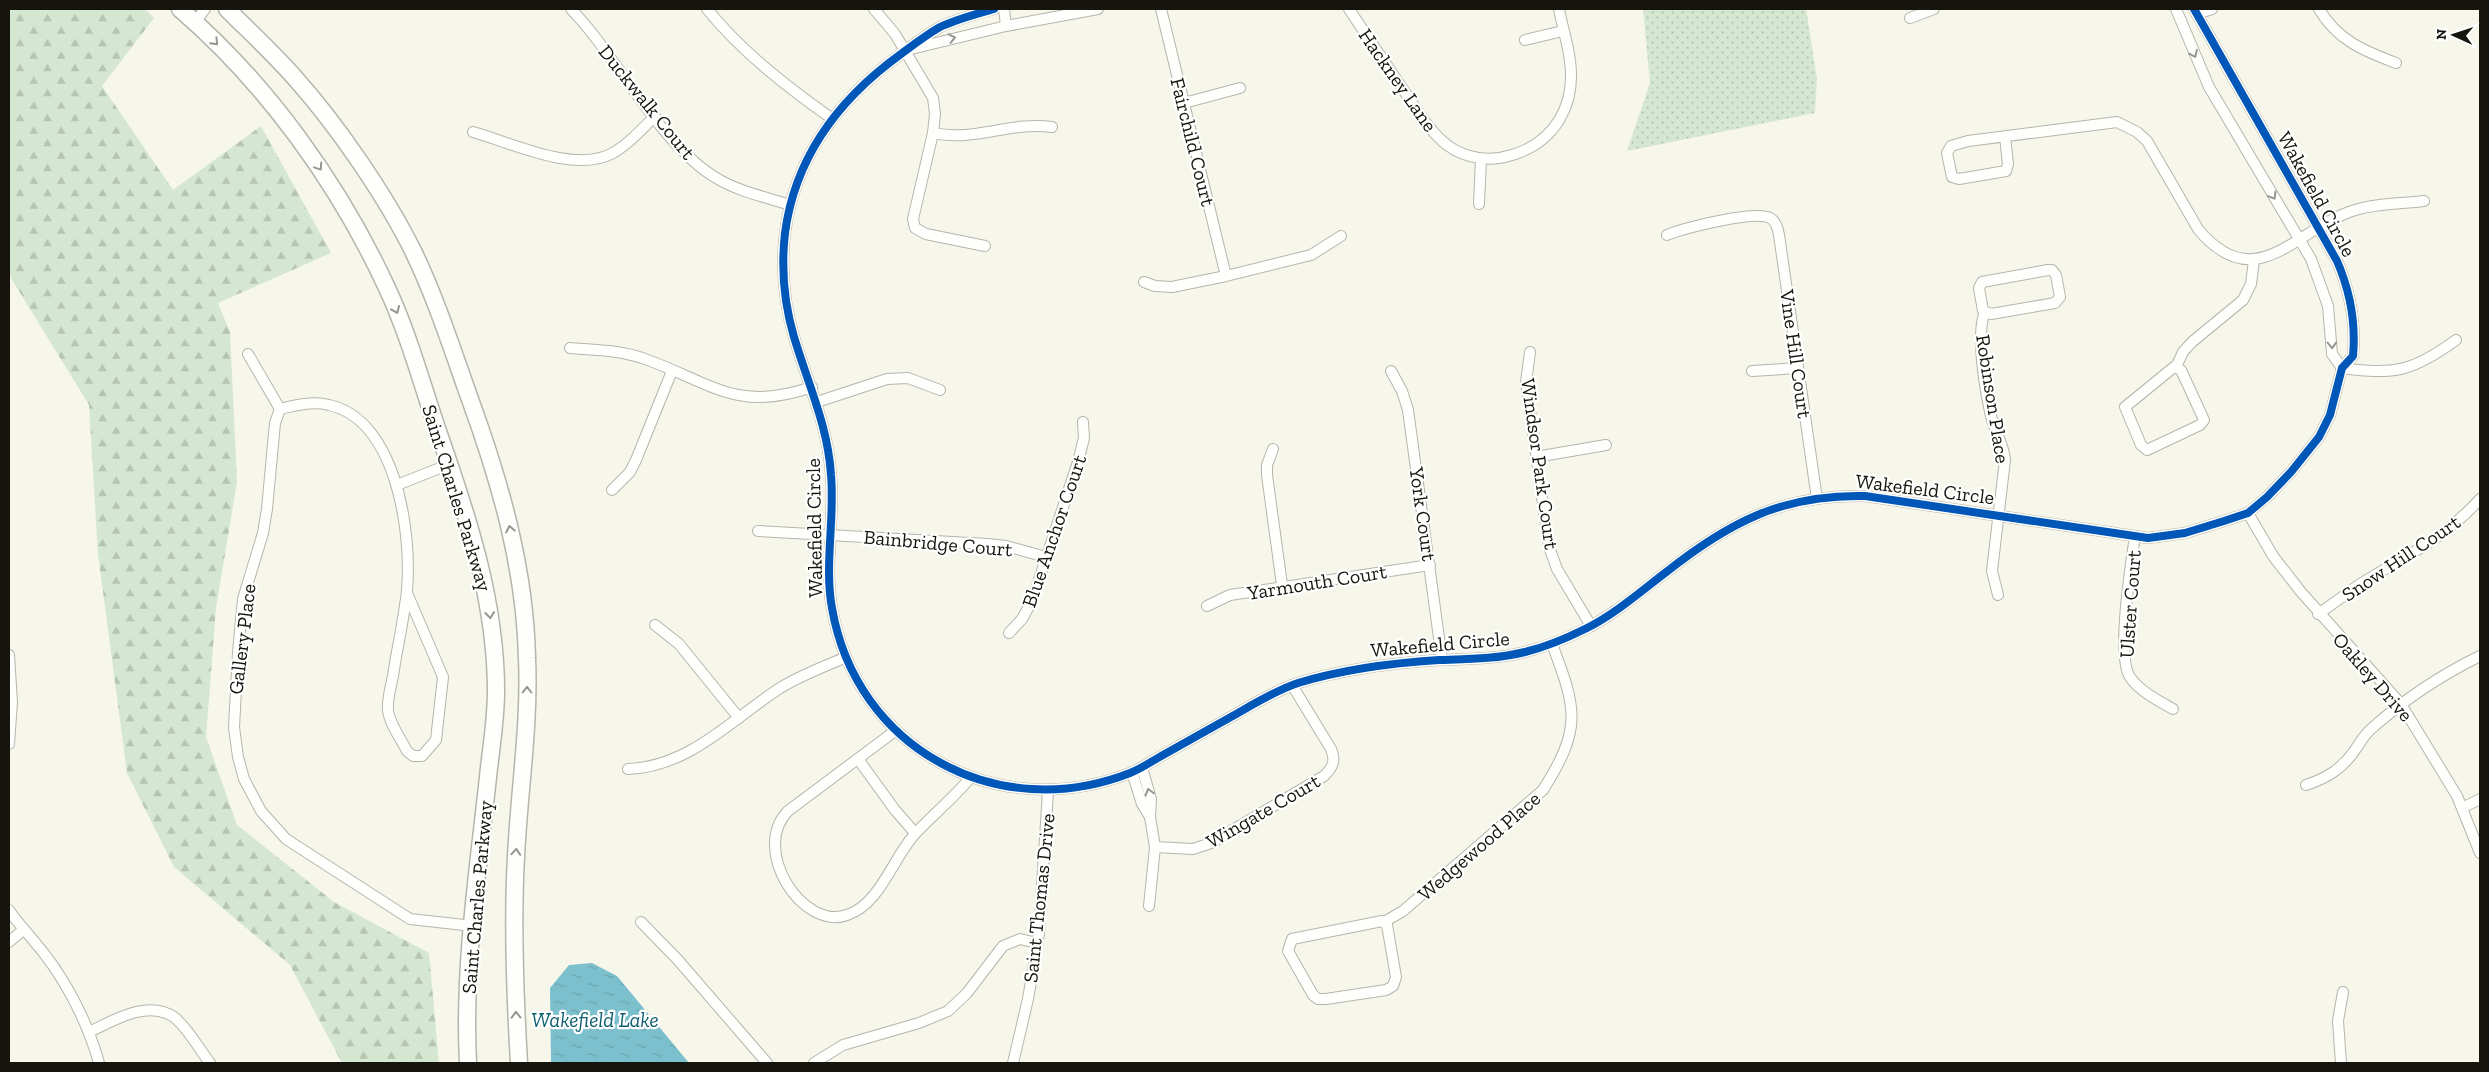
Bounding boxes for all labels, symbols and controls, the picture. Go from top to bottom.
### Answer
north arrow [2429,10,2479,60]
street label: Hackney Lane [1354,24,1442,136]
text: N [2433,28,2450,40]
one-way arrow [948,34,956,44]
one-way arrow [209,37,218,46]
street label: Duckwalk Court [593,40,701,165]
one-way arrow [2188,49,2199,58]
street label: Fairchild Court [1165,75,1221,209]
street label: Wakefield Circle [2273,127,2361,261]
one-way arrow [312,162,322,171]
one-way arrow [2266,190,2276,199]
street label: Vine Hill Court [1775,287,1817,420]
one-way arrow [390,305,401,314]
street label: Robinson Place [1971,333,2015,465]
one-way arrow [2327,341,2337,349]
street label: Windsor Park Court [1516,377,1564,552]
street label: Saint Charles Parkway [417,402,497,595]
street label: Blue Anchor Court [1017,451,1092,610]
street label: Wakefield Circle [801,458,827,598]
street label: York Court [1404,465,1442,563]
street label: Wakefield Circle [1854,469,1996,509]
street label: Snow Hill Court [2337,509,2465,606]
one-way arrow [506,524,516,533]
street label: Bainbridge Court [862,525,1014,562]
street label: Ulster Court [2114,549,2146,659]
street label: Yarmouth Court [1245,559,1389,605]
street label: Gallery Place [223,582,261,696]
one-way arrow [484,611,495,619]
street label: Wakefield Circle [1370,626,1510,662]
street label: Oakley Drive [2328,628,2418,726]
one-way arrow [522,686,532,694]
street label: Wingate Court [1202,768,1325,853]
street label: Wedgewood Place [1413,786,1545,906]
one-way arrow [1144,787,1155,796]
street label: Saint Charles Parkway [457,799,497,995]
street label: Saint Thomas Drive [1018,812,1060,984]
one-way arrow [510,848,521,856]
water label: Wakefield Lake [531,1007,659,1032]
one-way arrow [511,1010,522,1018]

